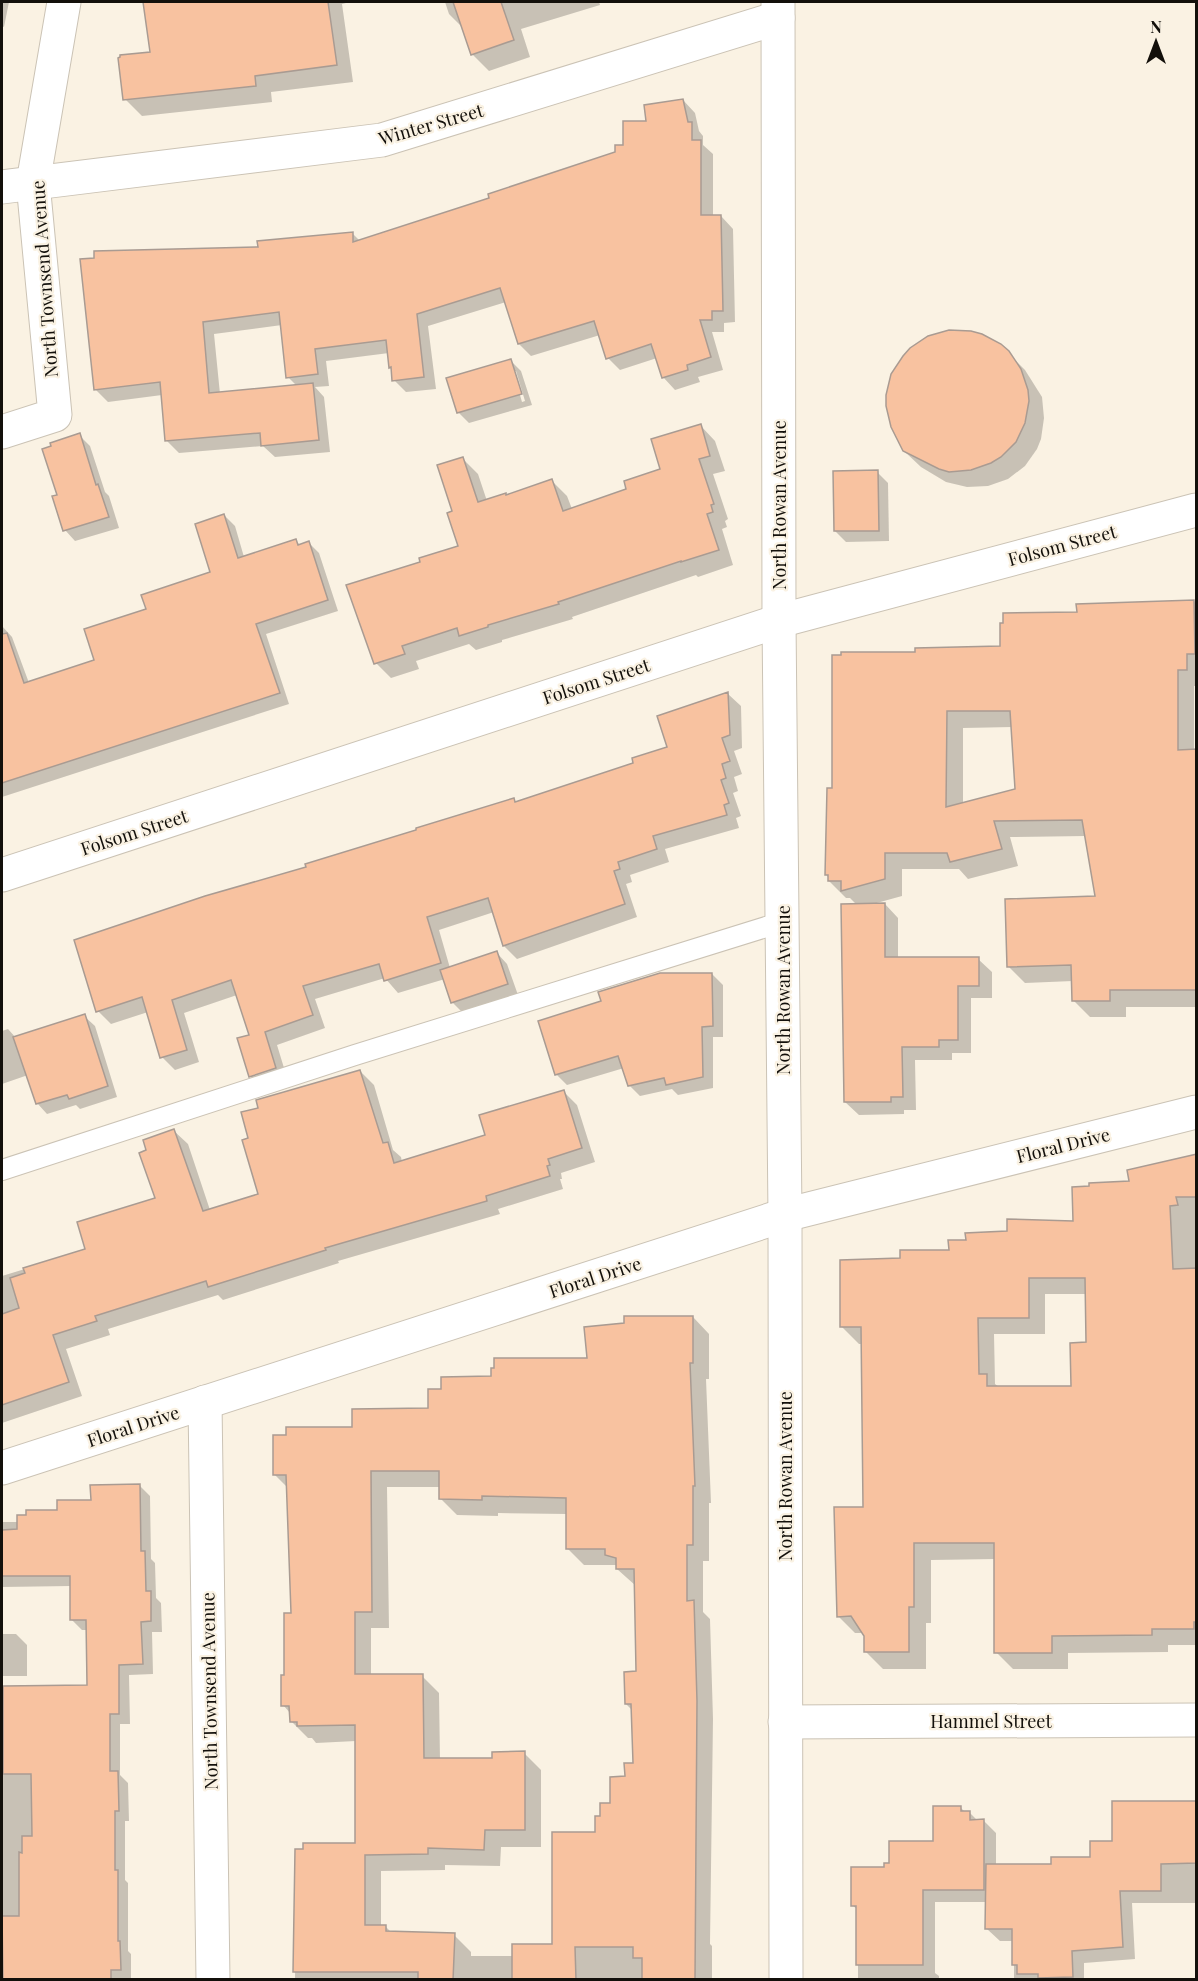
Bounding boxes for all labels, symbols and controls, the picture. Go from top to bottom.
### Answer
north arrow [1126,12,1186,72]
text: N [1150,16,1162,37]
street label: Winter Street [375,97,487,151]
street label: North Townsend Avenue [25,180,63,378]
street label: North Rowan Avenue [767,420,791,590]
street label: Folsom Street [1005,519,1119,571]
street label: Folsom Street [539,652,653,710]
street label: Folsom Street [77,803,191,861]
street label: North Rowan Avenue [771,905,795,1075]
street label: Floral Drive [1014,1122,1112,1168]
street label: Floral Drive [546,1251,644,1303]
street label: North Rowan Avenue [773,1391,797,1561]
street label: Floral Drive [84,1400,182,1452]
street label: North Townsend Avenue [195,1592,223,1790]
street label: Hammel Street [930,1709,1052,1733]

